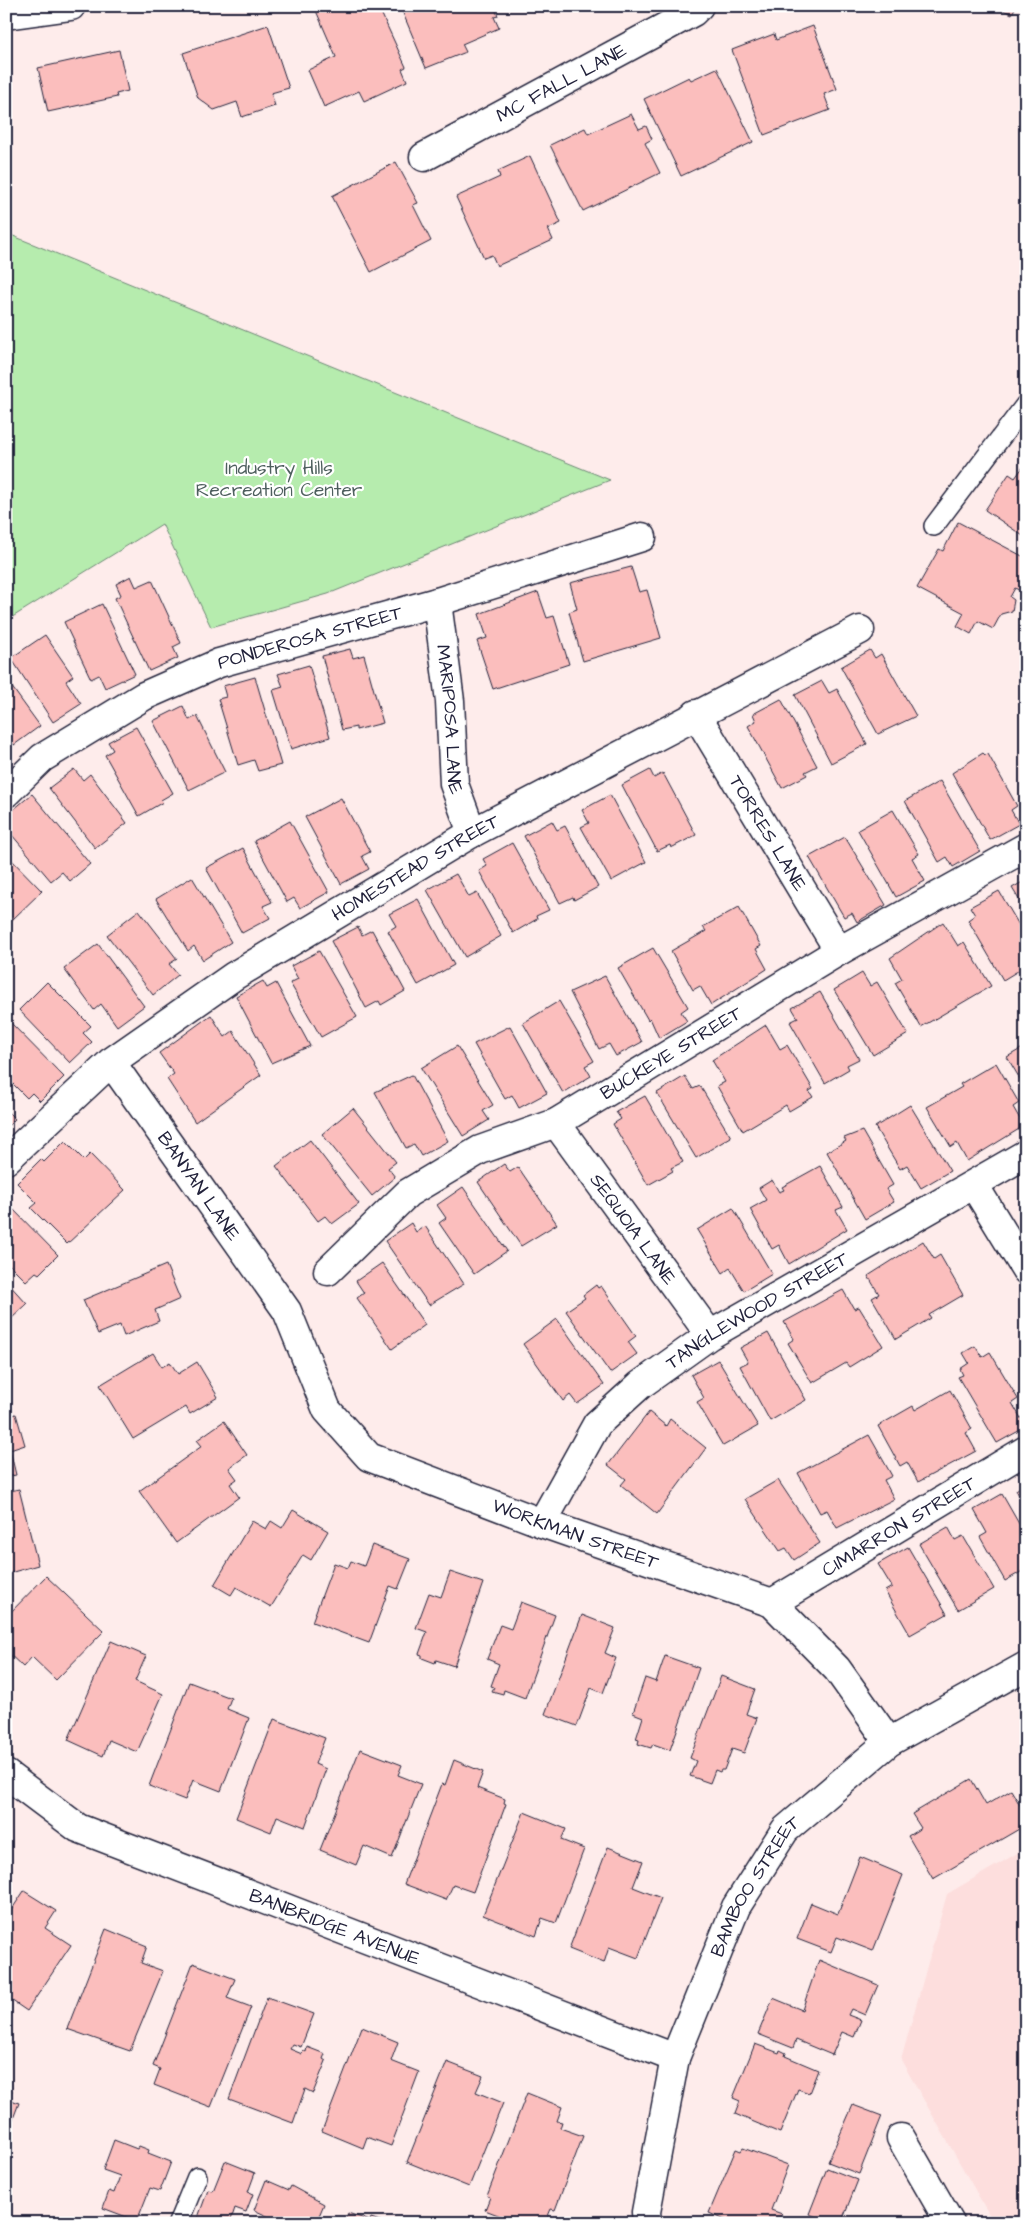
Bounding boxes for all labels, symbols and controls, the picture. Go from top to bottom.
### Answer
street label: MC FALL LANE [491,37,631,129]
park label: Industry Hills Recreation Center [196,455,363,504]
street label: PONDEROSA STREET [215,599,406,676]
street label: MARIPOSA LANE [429,643,470,798]
street label: TORRES LANE [722,770,813,896]
street label: HOMESTEAD STREET [326,808,504,928]
street label: BUCKEYE STREET [595,999,747,1106]
street label: BANYAN LANE [151,1126,247,1246]
street label: SEQUOIA LANE [583,1168,683,1290]
street label: TANGLEWOOD STREET [660,1245,853,1376]
street label: CIMARRON STREET [817,1470,981,1583]
street label: WORKMAN STREET [488,1492,662,1576]
street label: BAMBOO STREET [704,1809,806,1961]
street label: BANBRIDGE AVENUE [245,1882,424,1972]

